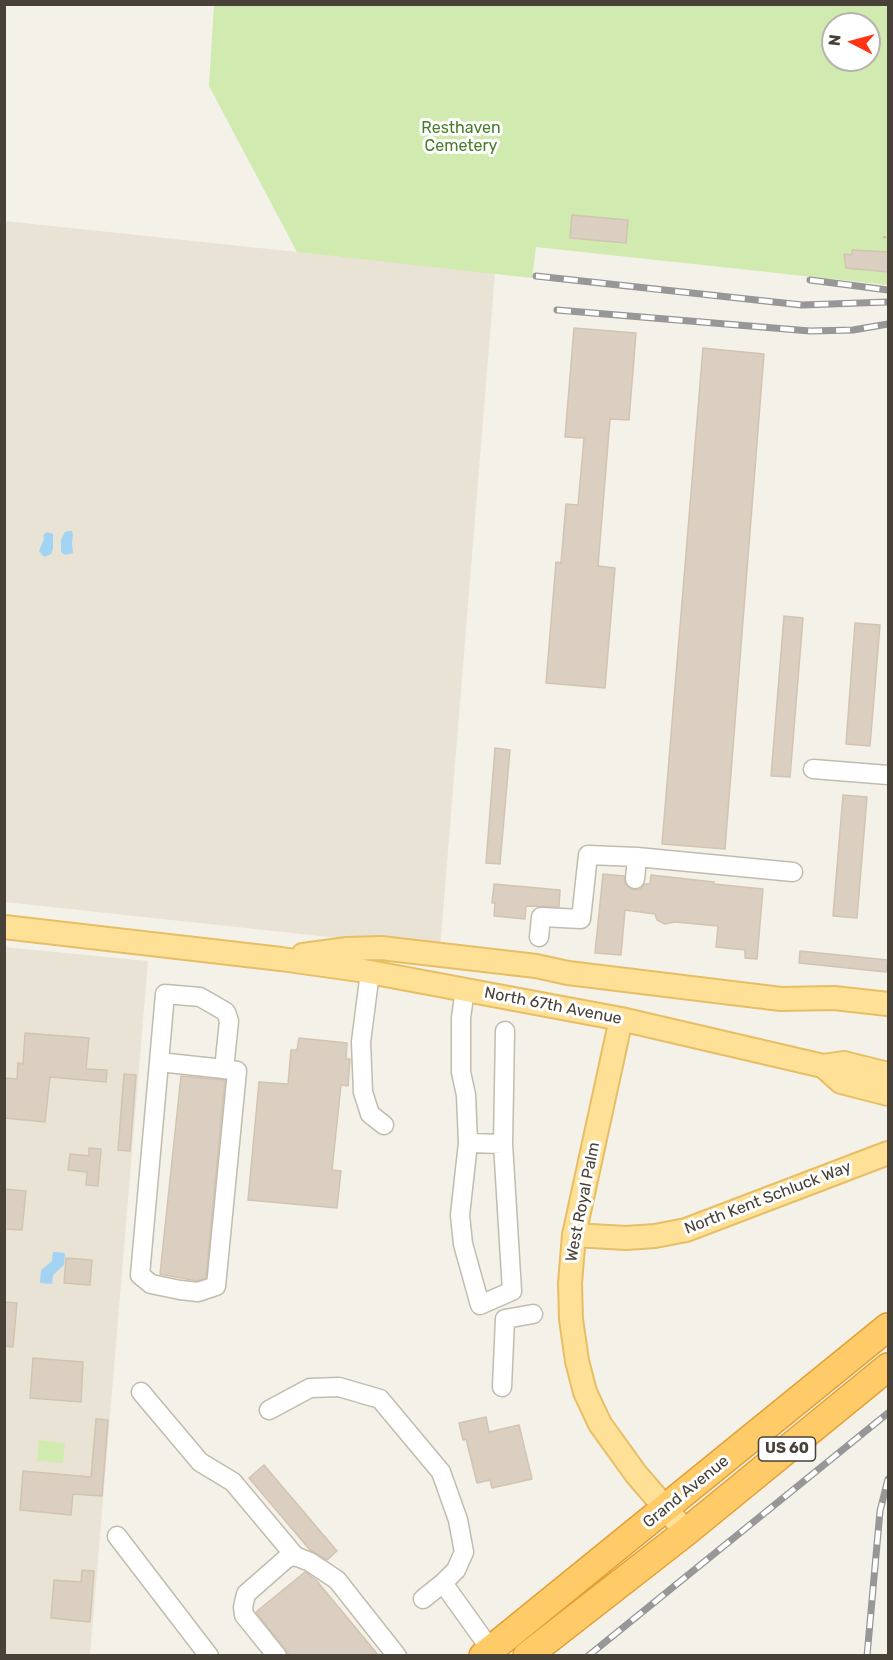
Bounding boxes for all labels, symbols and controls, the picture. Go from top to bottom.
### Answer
north arrow [821,12,881,72]
text: N [825,34,845,47]
park label: Resthaven Cemetery [421,118,501,156]
street label: North 67th Avenue [483,983,623,1029]
street label: West Royal Palm [562,1141,604,1263]
street label: North Kent Schluck Way [682,1157,854,1239]
road number: US 60 [758,1437,816,1461]
street label: Grand Avenue [639,1452,733,1532]

